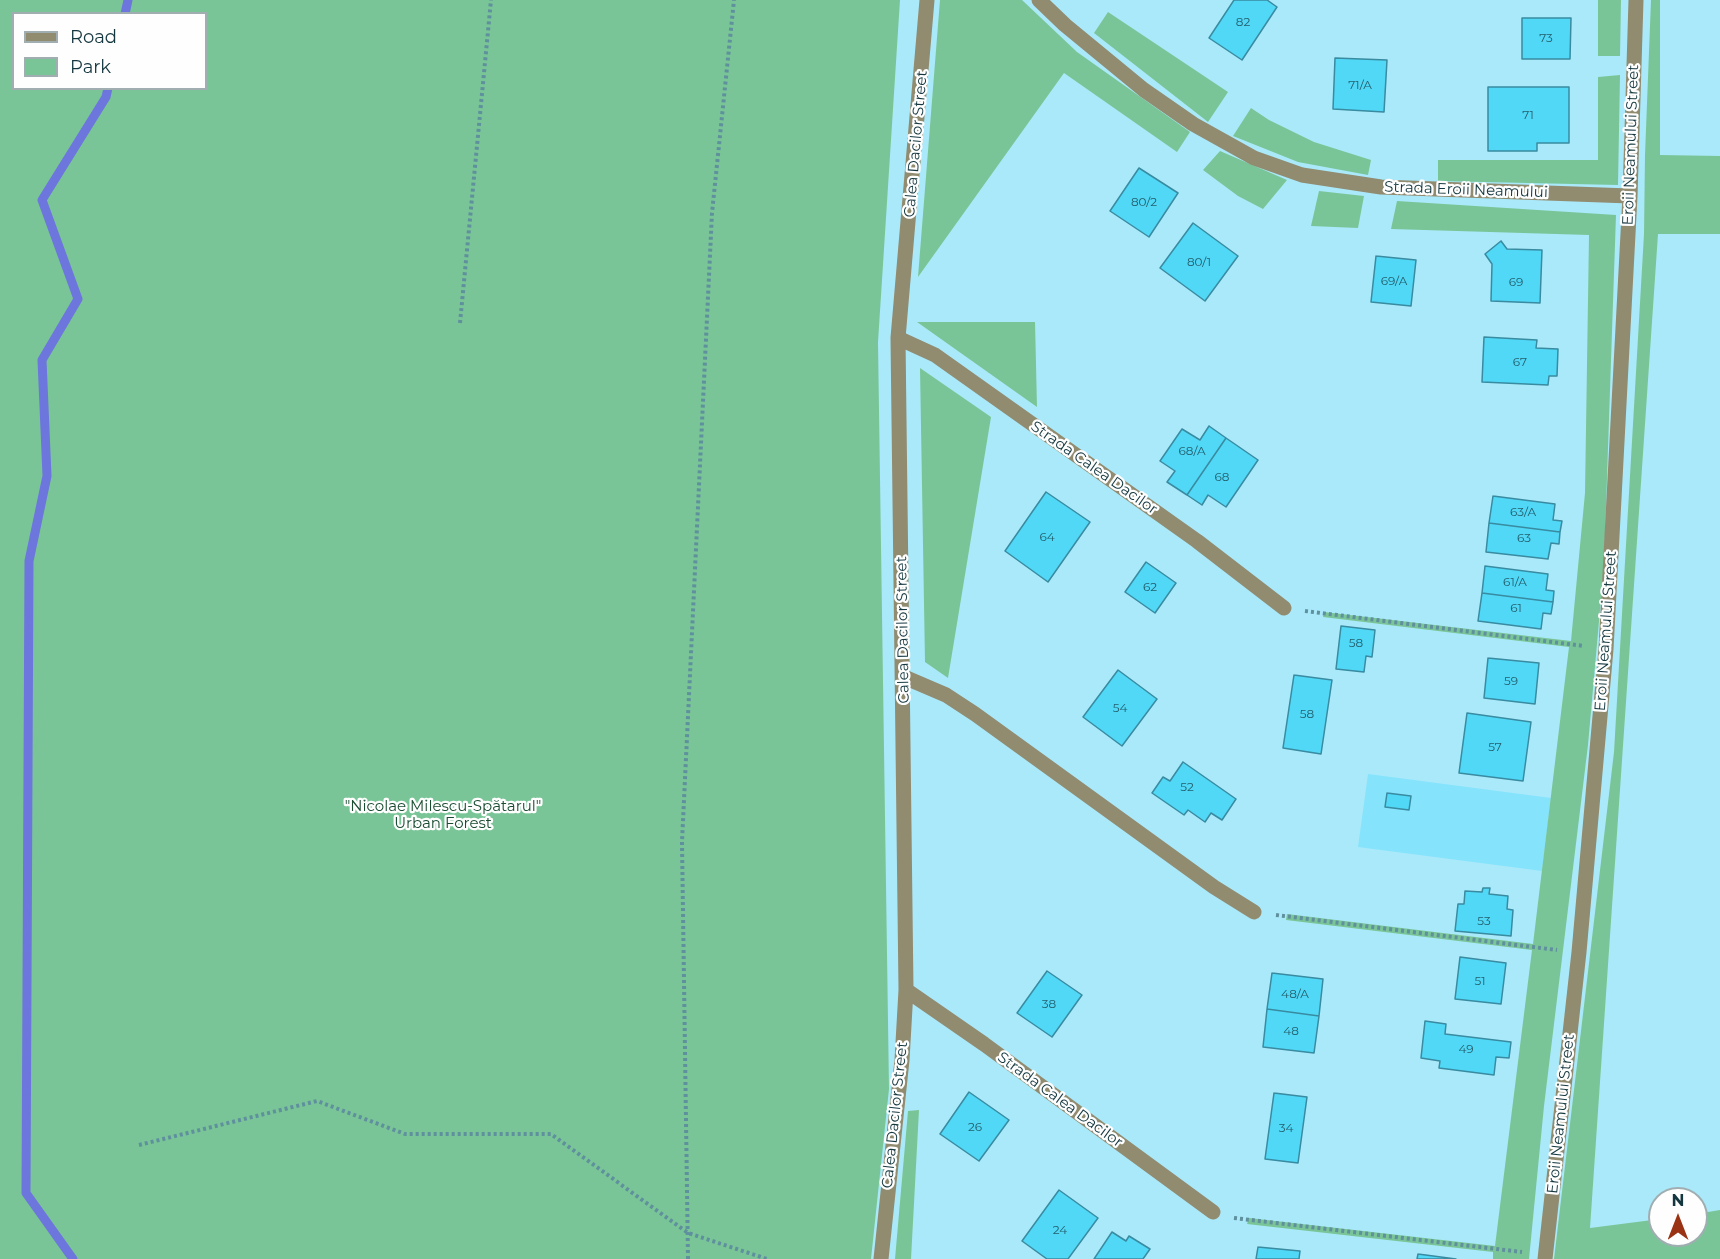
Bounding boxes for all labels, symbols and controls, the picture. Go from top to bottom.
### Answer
legend [12,12,207,90]
house number: 82 [1236,15,1250,29]
text: Road [70,26,117,48]
house number: 73 [1539,31,1553,45]
text: Park [70,56,111,78]
street label: Eroii Neamului Street [1619,64,1643,226]
street label: Calea Dacilor Street [901,70,931,218]
house number: 71/A [1348,78,1372,92]
house number: 71 [1522,108,1534,122]
street label: Strada Eroii Neamului [1384,178,1548,202]
house number: 80/2 [1131,195,1157,209]
house number: 80/1 [1187,255,1211,269]
house number: 69/A [1381,274,1407,288]
house number: 69 [1509,275,1523,289]
house number: 67 [1513,355,1527,369]
street label: Strada Calea Dacilor [1027,417,1161,519]
house number: 68/A [1178,444,1206,458]
house number: 68 [1215,470,1229,484]
house number: 63/A [1510,505,1536,519]
house number: 64 [1039,530,1055,544]
house number: 63 [1517,531,1531,545]
street label: Eroii Neamului Street [1591,550,1621,712]
street label: Calea Dacilor Street [893,556,913,704]
house number: 61/A [1503,575,1527,589]
house number: 62 [1143,580,1157,594]
house number: 61 [1510,601,1522,615]
house number: 58 [1349,636,1363,650]
house number: 59 [1504,674,1518,688]
house number: 54 [1113,701,1127,715]
house number: 58 [1300,707,1314,721]
house number: 57 [1488,740,1502,754]
house number: 52 [1180,780,1194,794]
park label: "Nicolae Milescu-Spătarul" Urban Forest [345,798,541,833]
house number: 53 [1477,914,1491,928]
house number: 51 [1474,974,1486,988]
house number: 48/A [1281,987,1309,1001]
house number: 38 [1042,997,1056,1011]
house number: 48 [1283,1024,1299,1038]
street label: Eroii Neamului Street [1544,1033,1578,1195]
street label: Calea Dacilor Street [878,1041,912,1189]
house number: 49 [1458,1042,1474,1056]
street label: Strada Calea Dacilor [994,1048,1126,1152]
house number: 26 [968,1120,982,1134]
house number: 34 [1279,1121,1293,1135]
north arrow [1648,1187,1708,1247]
text: N [1672,1191,1684,1210]
house number: 24 [1053,1223,1067,1237]

